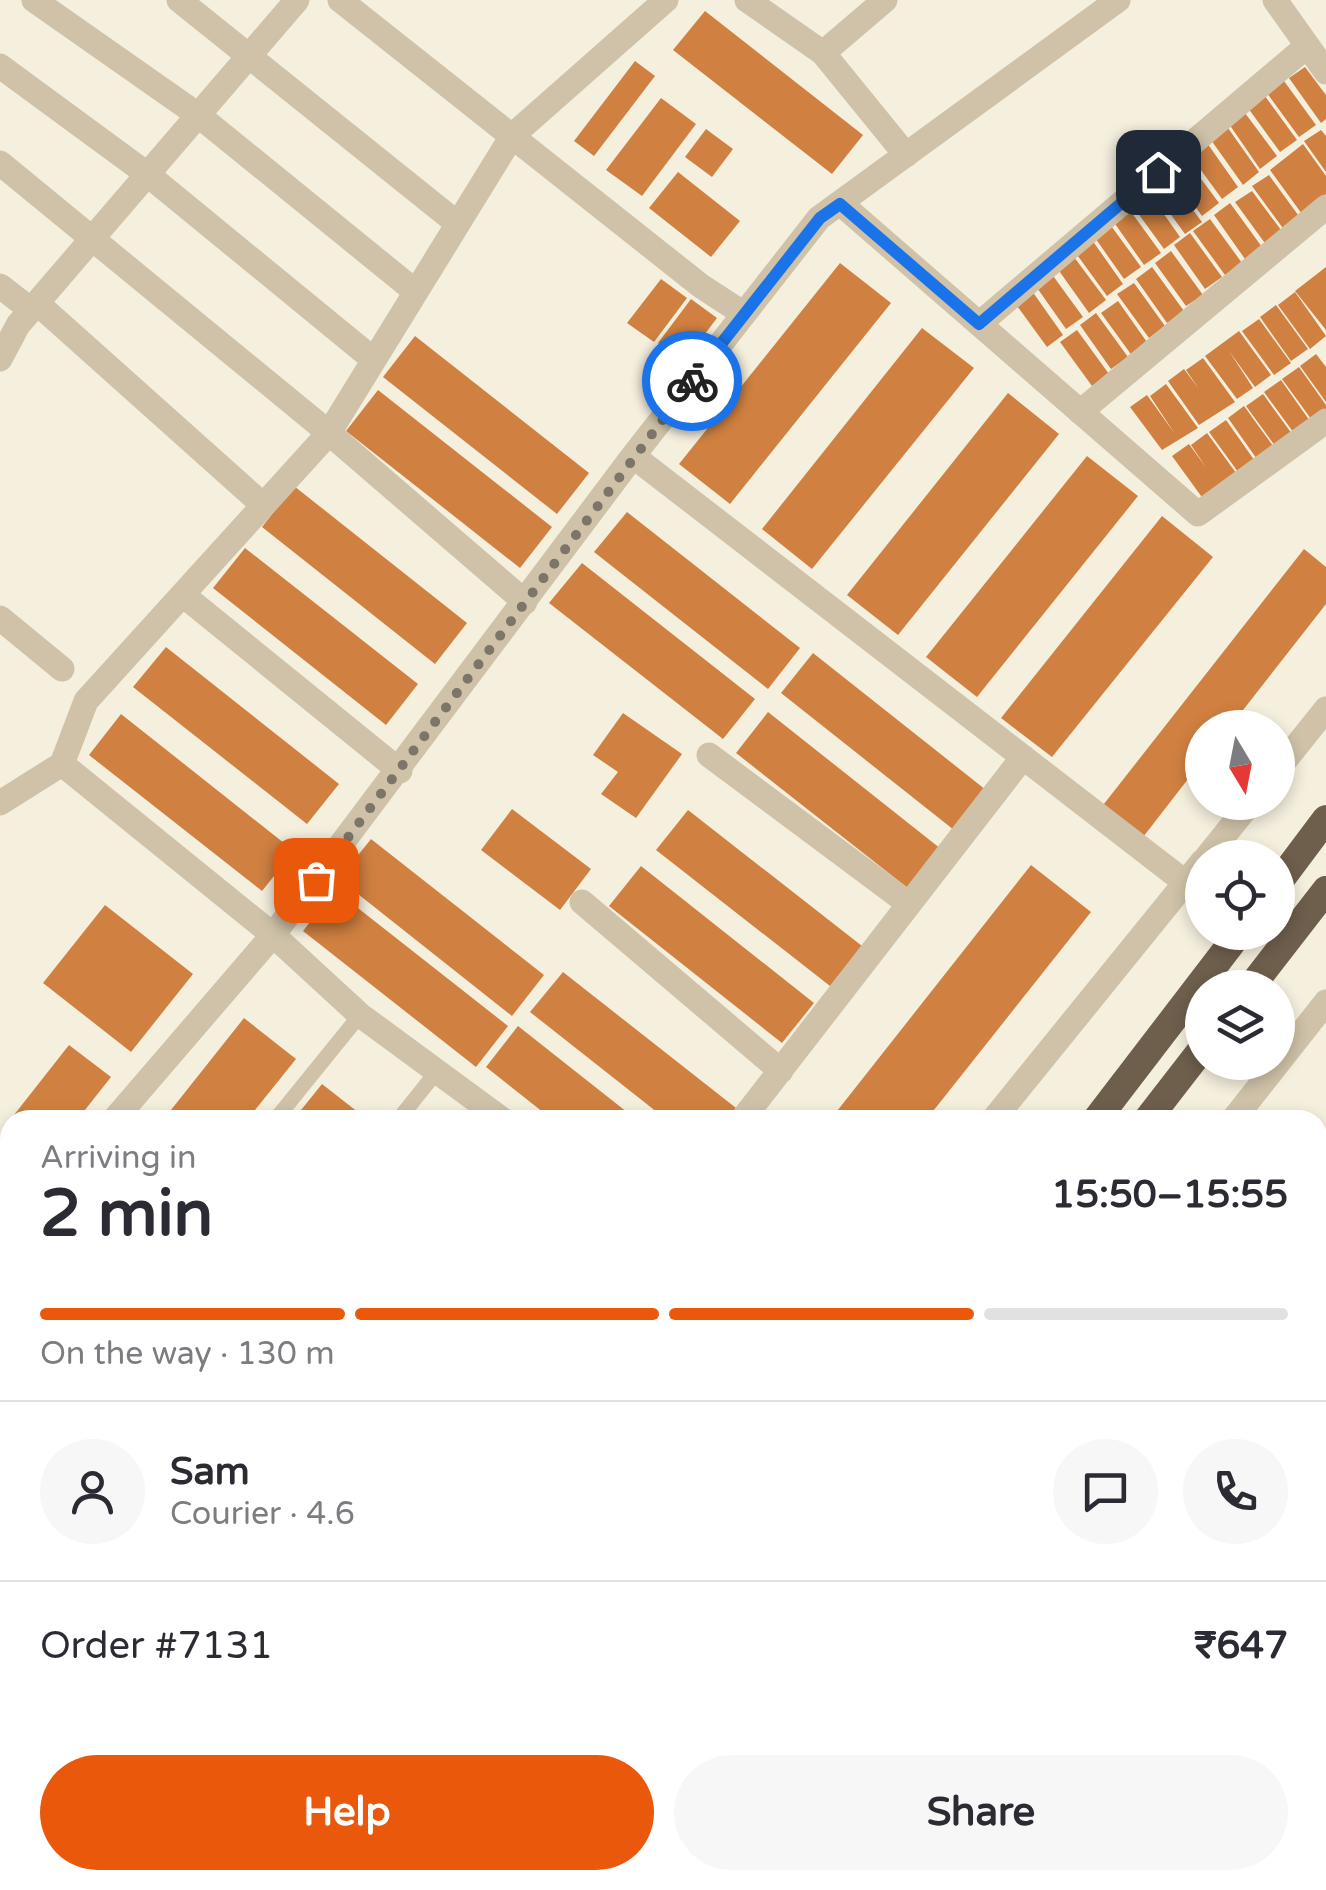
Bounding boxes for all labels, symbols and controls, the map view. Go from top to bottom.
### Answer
pin [1116,130,1201,215]
icon: home [1131,145,1186,200]
courier [642,331,742,431]
icon: bike [665,354,720,409]
north arrow [1185,710,1295,820]
map controls [1185,710,1295,1080]
pin [274,838,359,923]
button: locate [1185,840,1295,950]
icon: bag [289,853,344,908]
button: layers [1185,970,1295,1080]
text: Arriving in [40,1139,197,1177]
text: 15:50–15:55 [1051,1172,1288,1218]
text: 2 min [40,1175,213,1254]
text: On the way · 130 m [40,1335,335,1373]
button: person [40,1439,145,1544]
button: chat [1053,1439,1158,1544]
button: phone [1183,1439,1288,1544]
text: Sam [170,1449,250,1495]
text: Courier · 4.6 [170,1495,355,1533]
text: Order #7131 [40,1623,273,1669]
text: ₹647 [1194,1623,1288,1669]
button: Help [40,1755,654,1870]
button: Share [674,1755,1288,1870]

